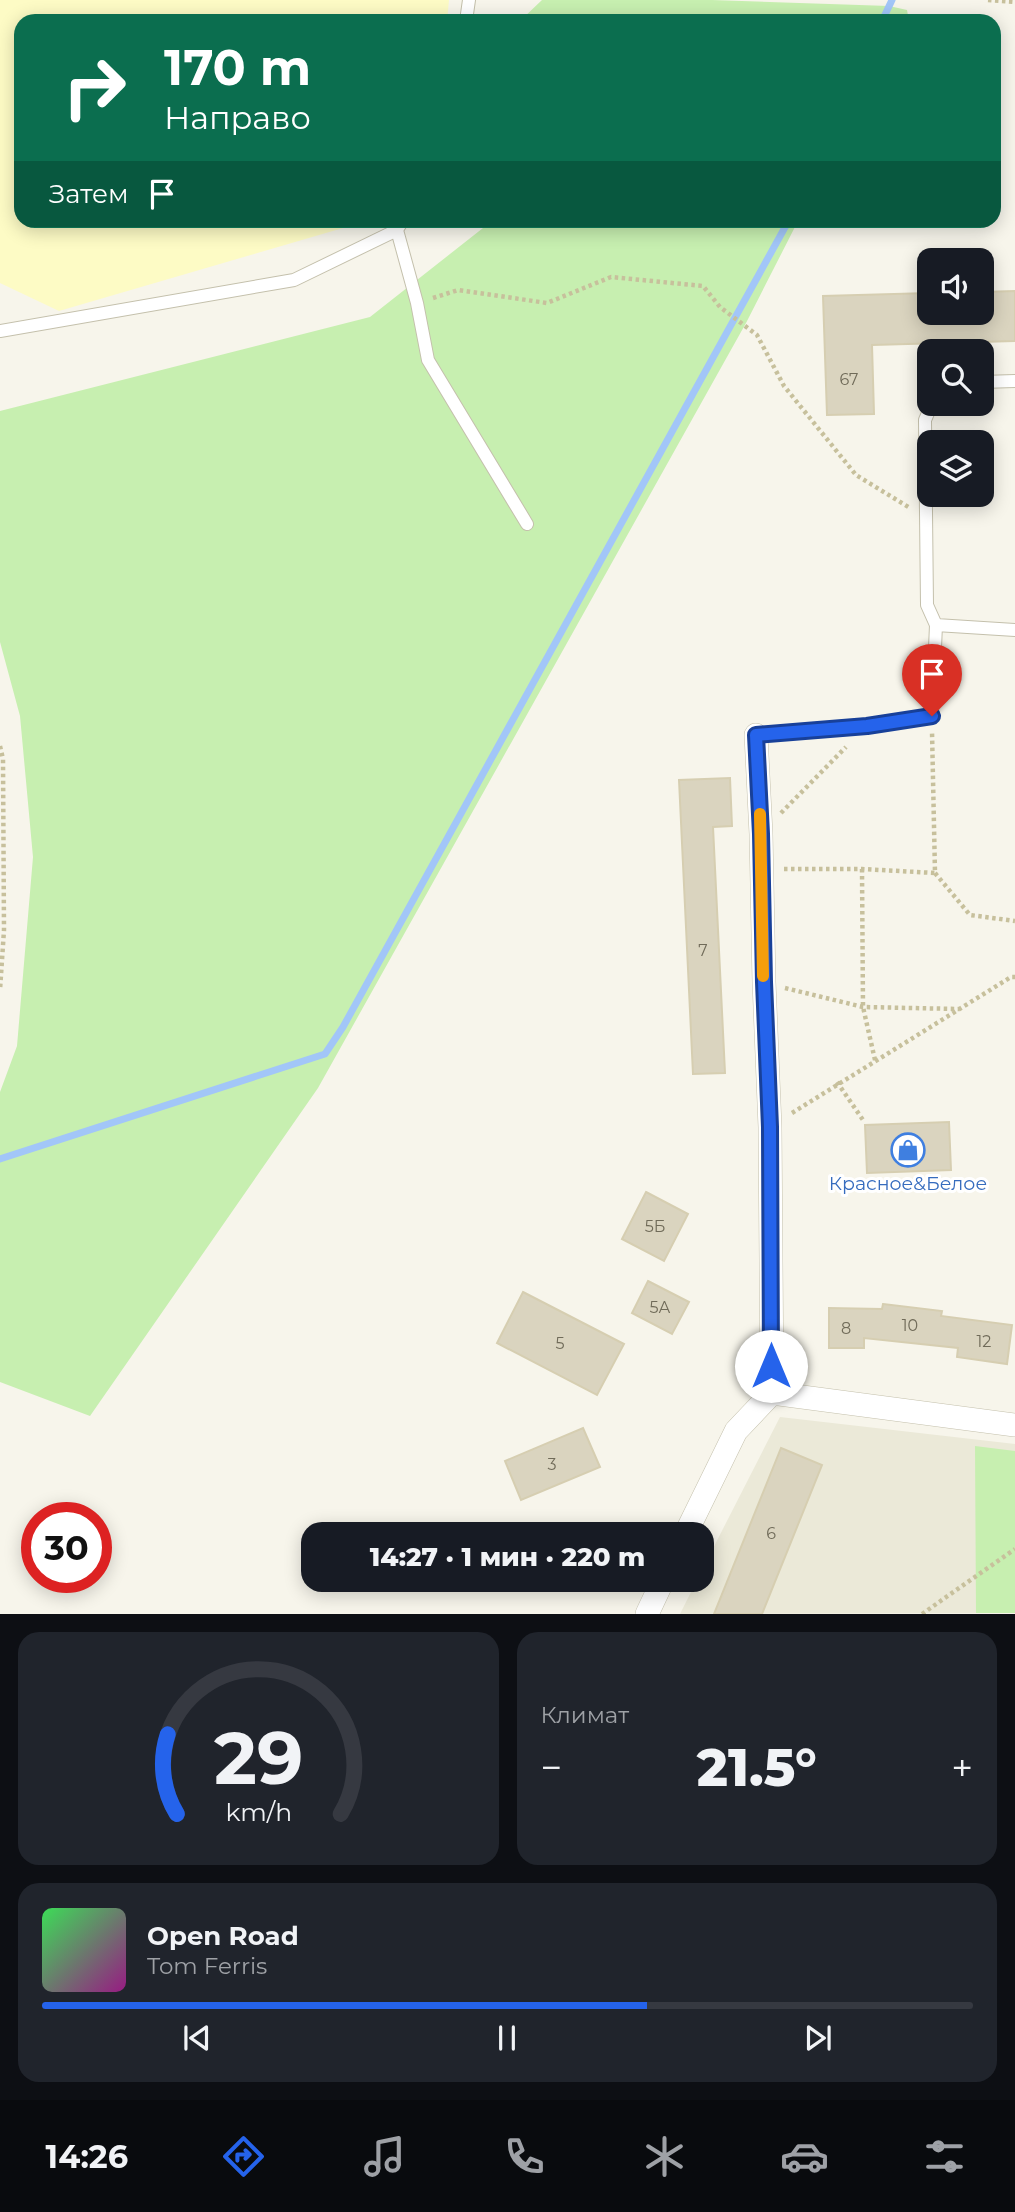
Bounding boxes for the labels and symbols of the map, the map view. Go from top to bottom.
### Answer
house number: 67 [839,370,859,389]
pin [902,644,962,716]
house number: 7 [698,941,708,960]
shop icon: Красное&Белое [889,1131,927,1169]
place label: Красное&Белое [829,1172,987,1195]
house number: 5Б [645,1217,665,1236]
house number: 5А [650,1298,671,1317]
house number: 10 [902,1316,918,1335]
house number: 8 [841,1319,851,1338]
position arrow [734,1329,808,1403]
house number: 12 [977,1332,991,1351]
house number: 5 [555,1334,565,1353]
house number: 3 [547,1455,557,1474]
speed limit sign: 30 [21,1502,112,1593]
house number: 6 [766,1524,776,1543]

